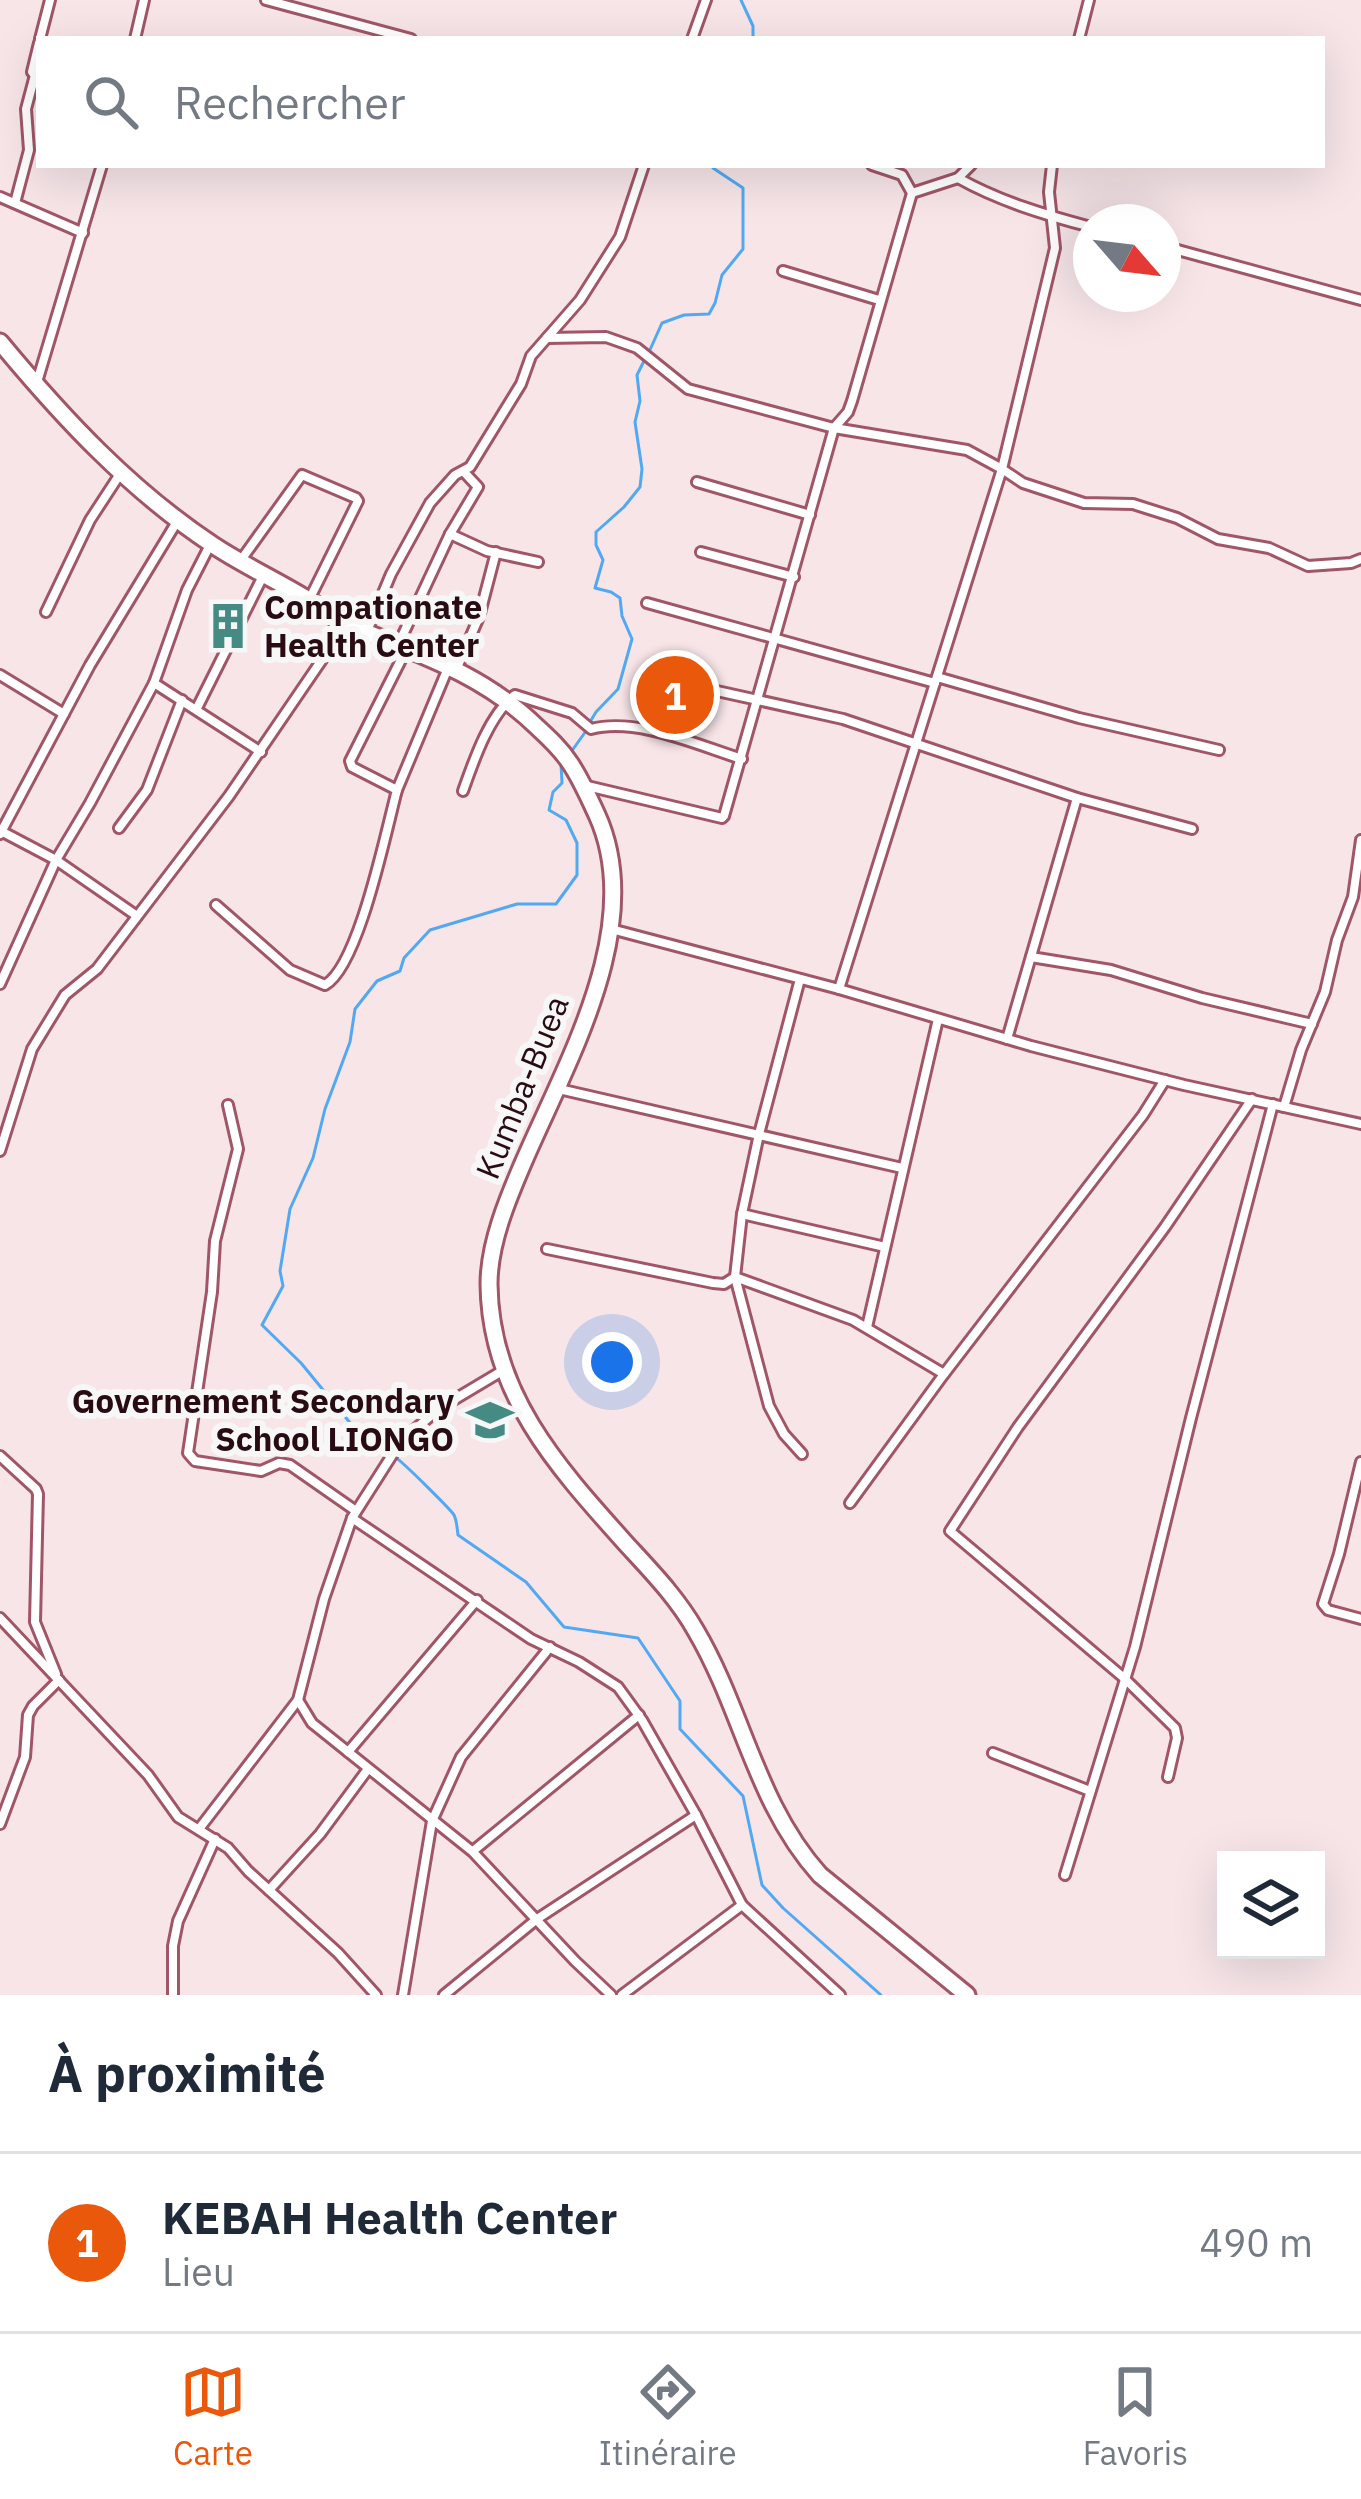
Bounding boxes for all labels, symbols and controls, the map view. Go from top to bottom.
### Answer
search box [36,36,1325,168]
icon: search [78,69,144,135]
text: Rechercher [174,73,405,131]
north arrow [1073,204,1181,312]
place label: Compationate Health Center [264,585,482,666]
building icon: Compationate Health Center [203,601,253,651]
pin: 1 [636,650,714,740]
street label: Kumba-Buea [465,989,578,1185]
your location [582,1332,642,1392]
place label: Governement Secondary School LIONGO [72,1379,454,1460]
school or university icon: Governement Secondary School LIONGO [465,1395,515,1445]
map controls [1217,1851,1325,1959]
button: layers [1217,1851,1325,1959]
text: À proximité [48,2040,326,2106]
text: KEBAH Health Center [162,2188,618,2246]
text: 1 [75,2217,99,2268]
text: 490 m [1200,2217,1313,2268]
text: Lieu [162,2246,235,2297]
tab: Carte [173,2359,253,2474]
tab: Itinéraire [599,2359,737,2474]
tab: Favoris [1083,2359,1188,2474]

